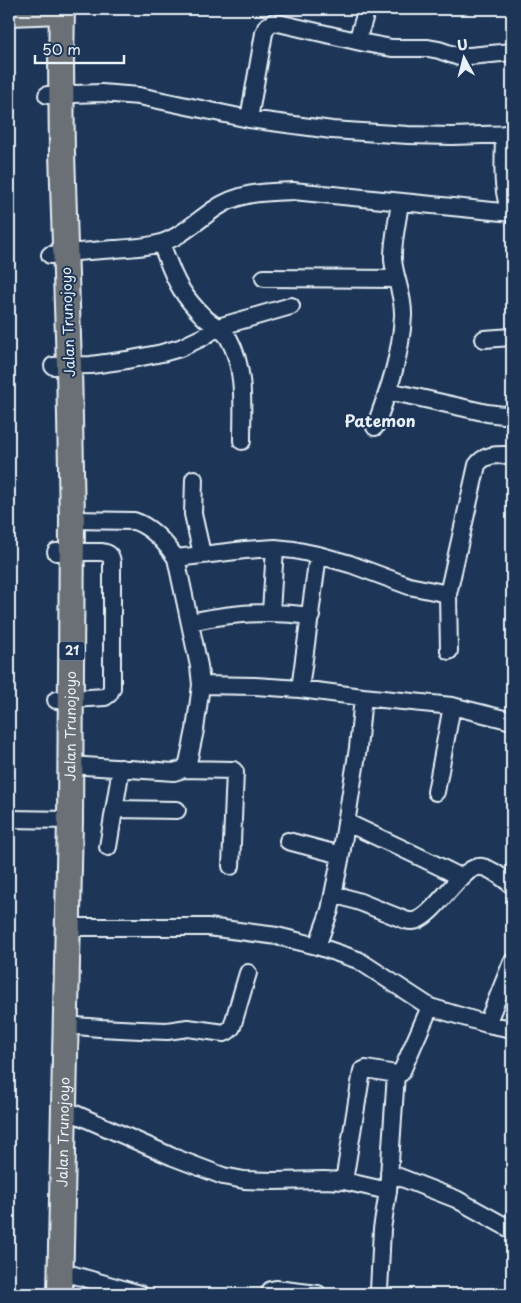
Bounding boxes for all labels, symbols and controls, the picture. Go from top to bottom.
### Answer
scale bar [35,32,124,64]
north arrow [438,32,488,82]
text: U [456,34,469,56]
text: 50 m [42,37,81,60]
street label: Jalan Trunojoyo [55,267,80,377]
district label: Patemon [344,408,416,432]
road number: 21 [60,641,84,660]
street label: Jalan Trunojoyo [59,671,81,781]
street label: Jalan Trunojoyo [51,1077,75,1187]

